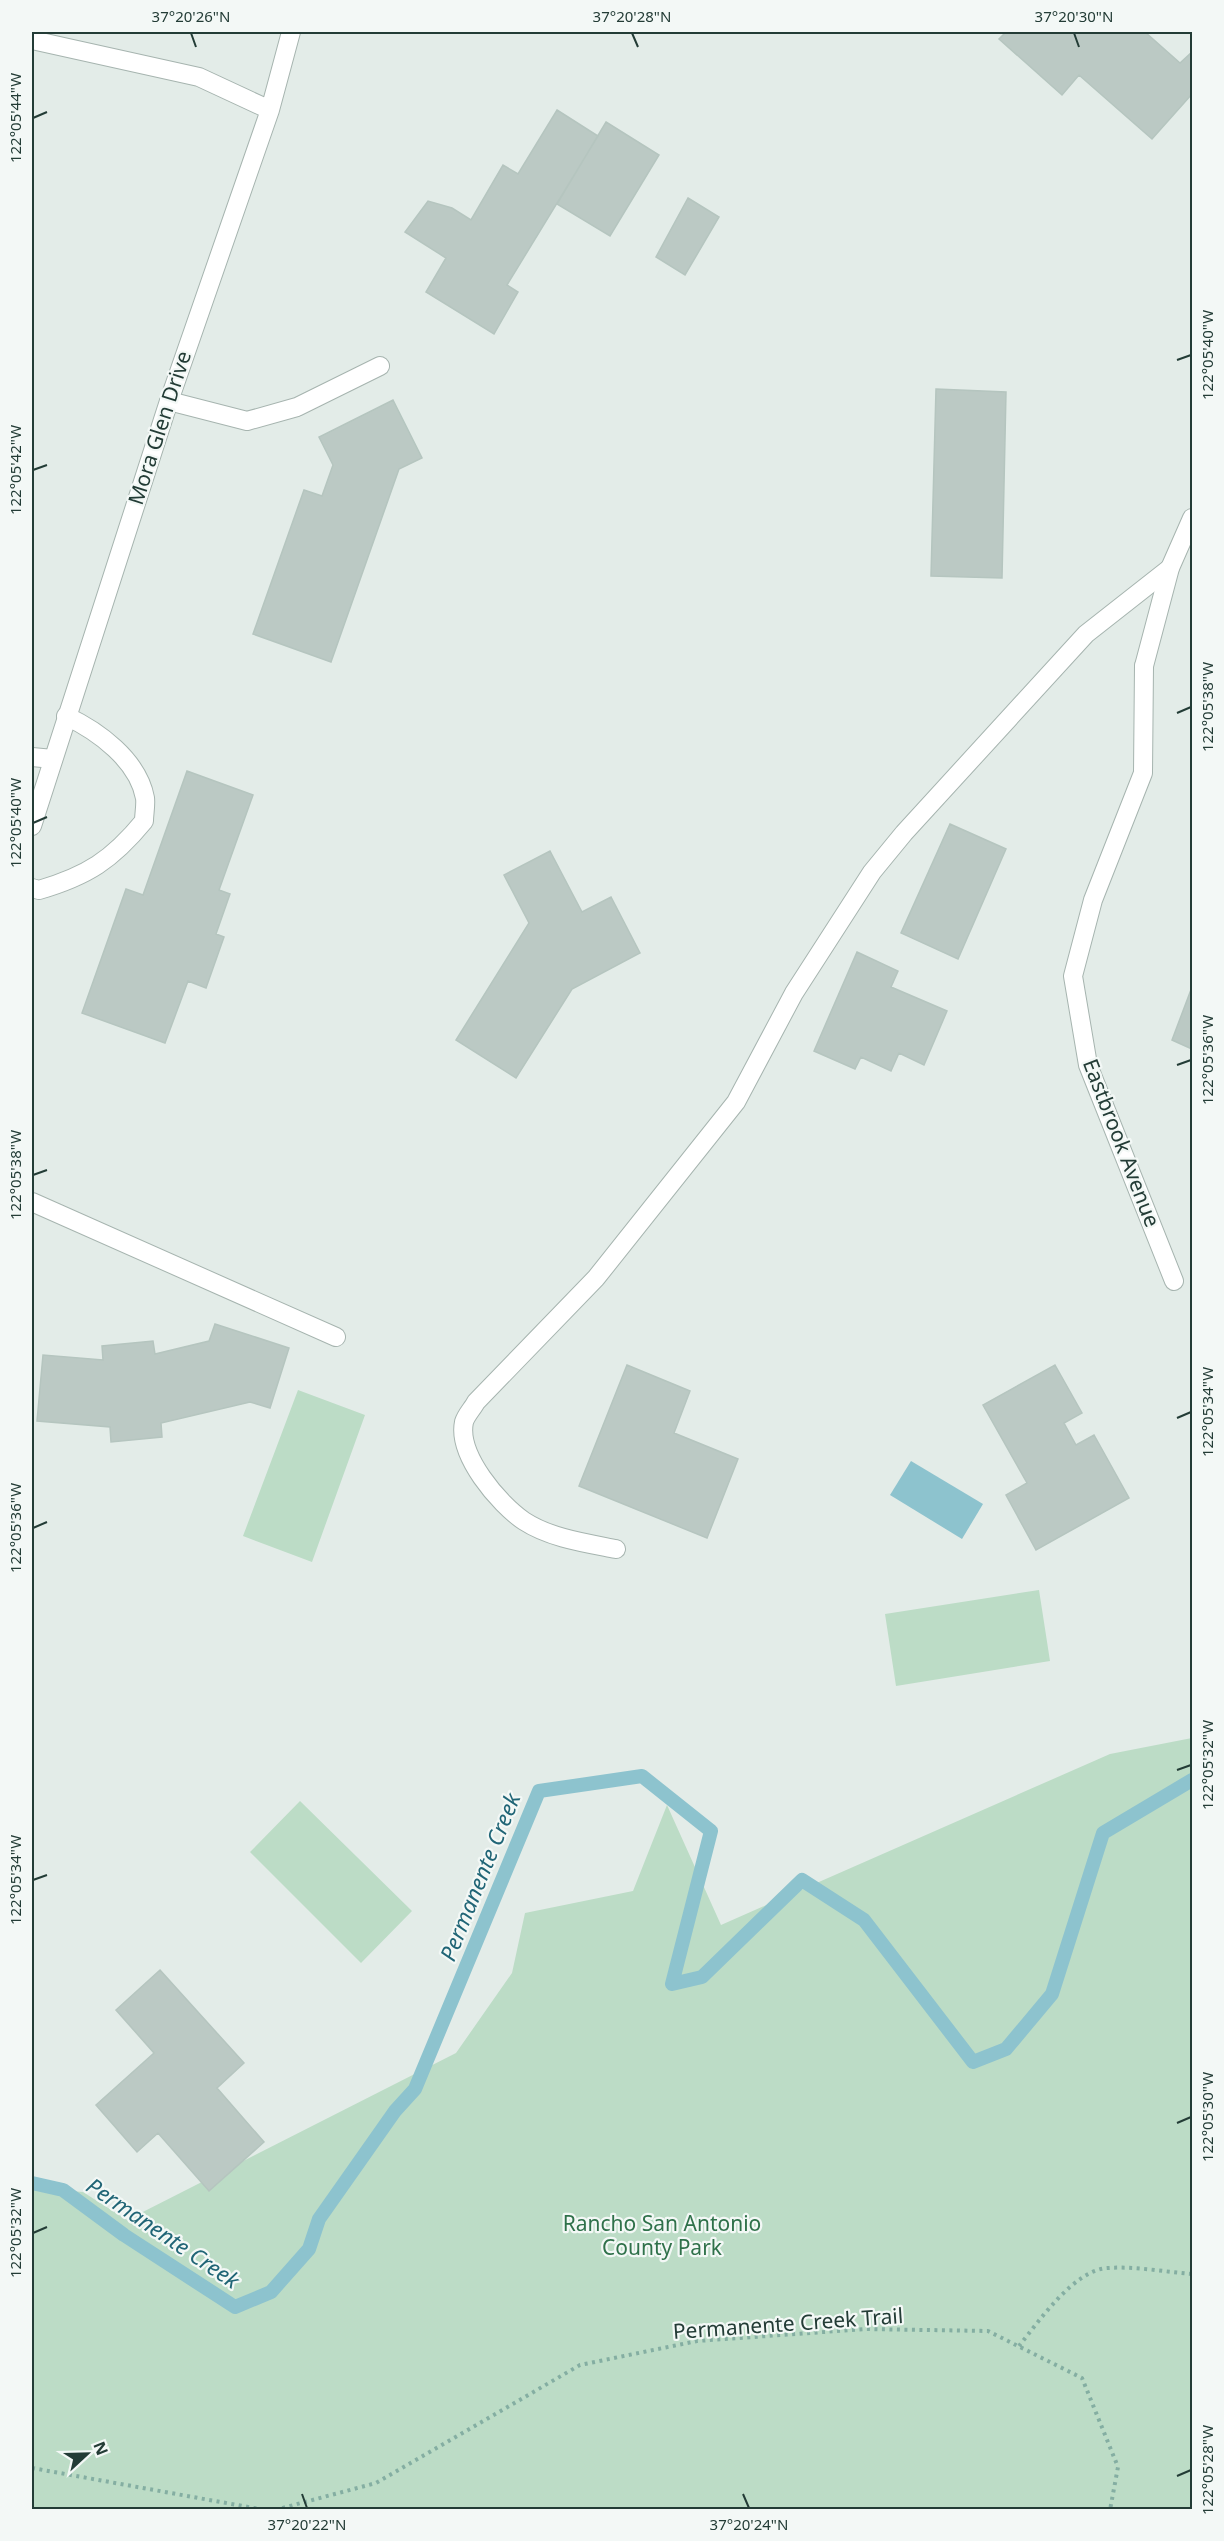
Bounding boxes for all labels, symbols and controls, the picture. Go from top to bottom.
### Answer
text: 37°20'26"N [152,6,230,26]
text: 37°20'28"N [593,6,671,26]
text: 37°20'30"N [1035,6,1113,26]
text: 122°05'44"W [5,73,25,163]
text: 122°05'40"W [1197,310,1217,400]
street label: Mora Glen Drive [121,347,197,508]
text: 122°05'42"W [5,425,25,515]
text: 122°05'38"W [1197,662,1217,752]
text: 122°05'40"W [5,778,25,868]
text: 122°05'36"W [1197,1015,1217,1105]
street label: Eastbrook Avenue [1077,1054,1167,1231]
text: 122°05'38"W [5,1130,25,1220]
text: 122°05'34"W [1197,1367,1217,1457]
text: 122°05'36"W [5,1483,25,1573]
text: 122°05'32"W [1197,1720,1217,1810]
water label: Permanente Creek [432,1787,527,1965]
text: 122°05'34"W [5,1835,25,1925]
text: 122°05'30"W [1197,2072,1217,2162]
water label: Permanente Creek [81,2170,247,2295]
text: 122°05'32"W [5,2188,25,2278]
park label: Rancho San Antonio County Park [563,2209,761,2261]
street label: Permanente Creek Trail [672,2301,904,2345]
north arrow [57,2424,117,2484]
text: 122°05'28"W [1197,2425,1217,2515]
text: N [88,2438,114,2459]
text: 37°20'22"N [268,2514,346,2534]
text: 37°20'24"N [710,2514,788,2534]

